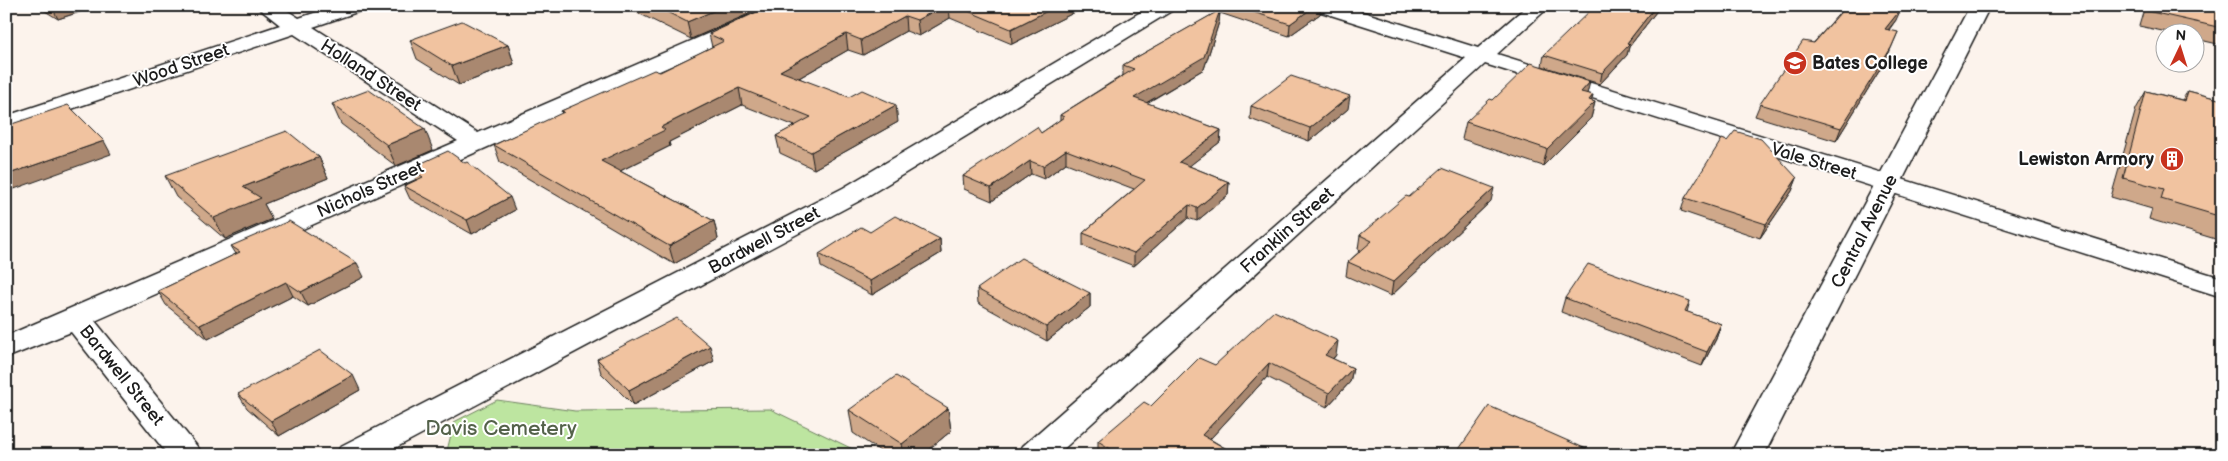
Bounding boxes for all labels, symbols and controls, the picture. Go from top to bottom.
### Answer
north arrow [2156,22,2206,72]
text: N [2175,27,2187,44]
street label: Holland Street [316,35,425,116]
street label: Wood Street [130,39,232,92]
school or university icon: Bates College [1782,50,1808,76]
place label: Bates College [1812,53,1928,74]
street label: Vale Street [1769,139,1860,185]
building icon: Lewiston Armory [2159,146,2185,172]
place label: Lewiston Armory [2018,149,2155,170]
street label: Nichols Street [314,156,427,222]
street label: Central Avenue [1827,171,1902,292]
street label: Franklin Street [1236,183,1339,278]
street label: Bardwell Street [705,202,824,279]
street label: Bardwell Street [75,321,169,430]
park label: Davis Cemetery [425,416,577,441]

